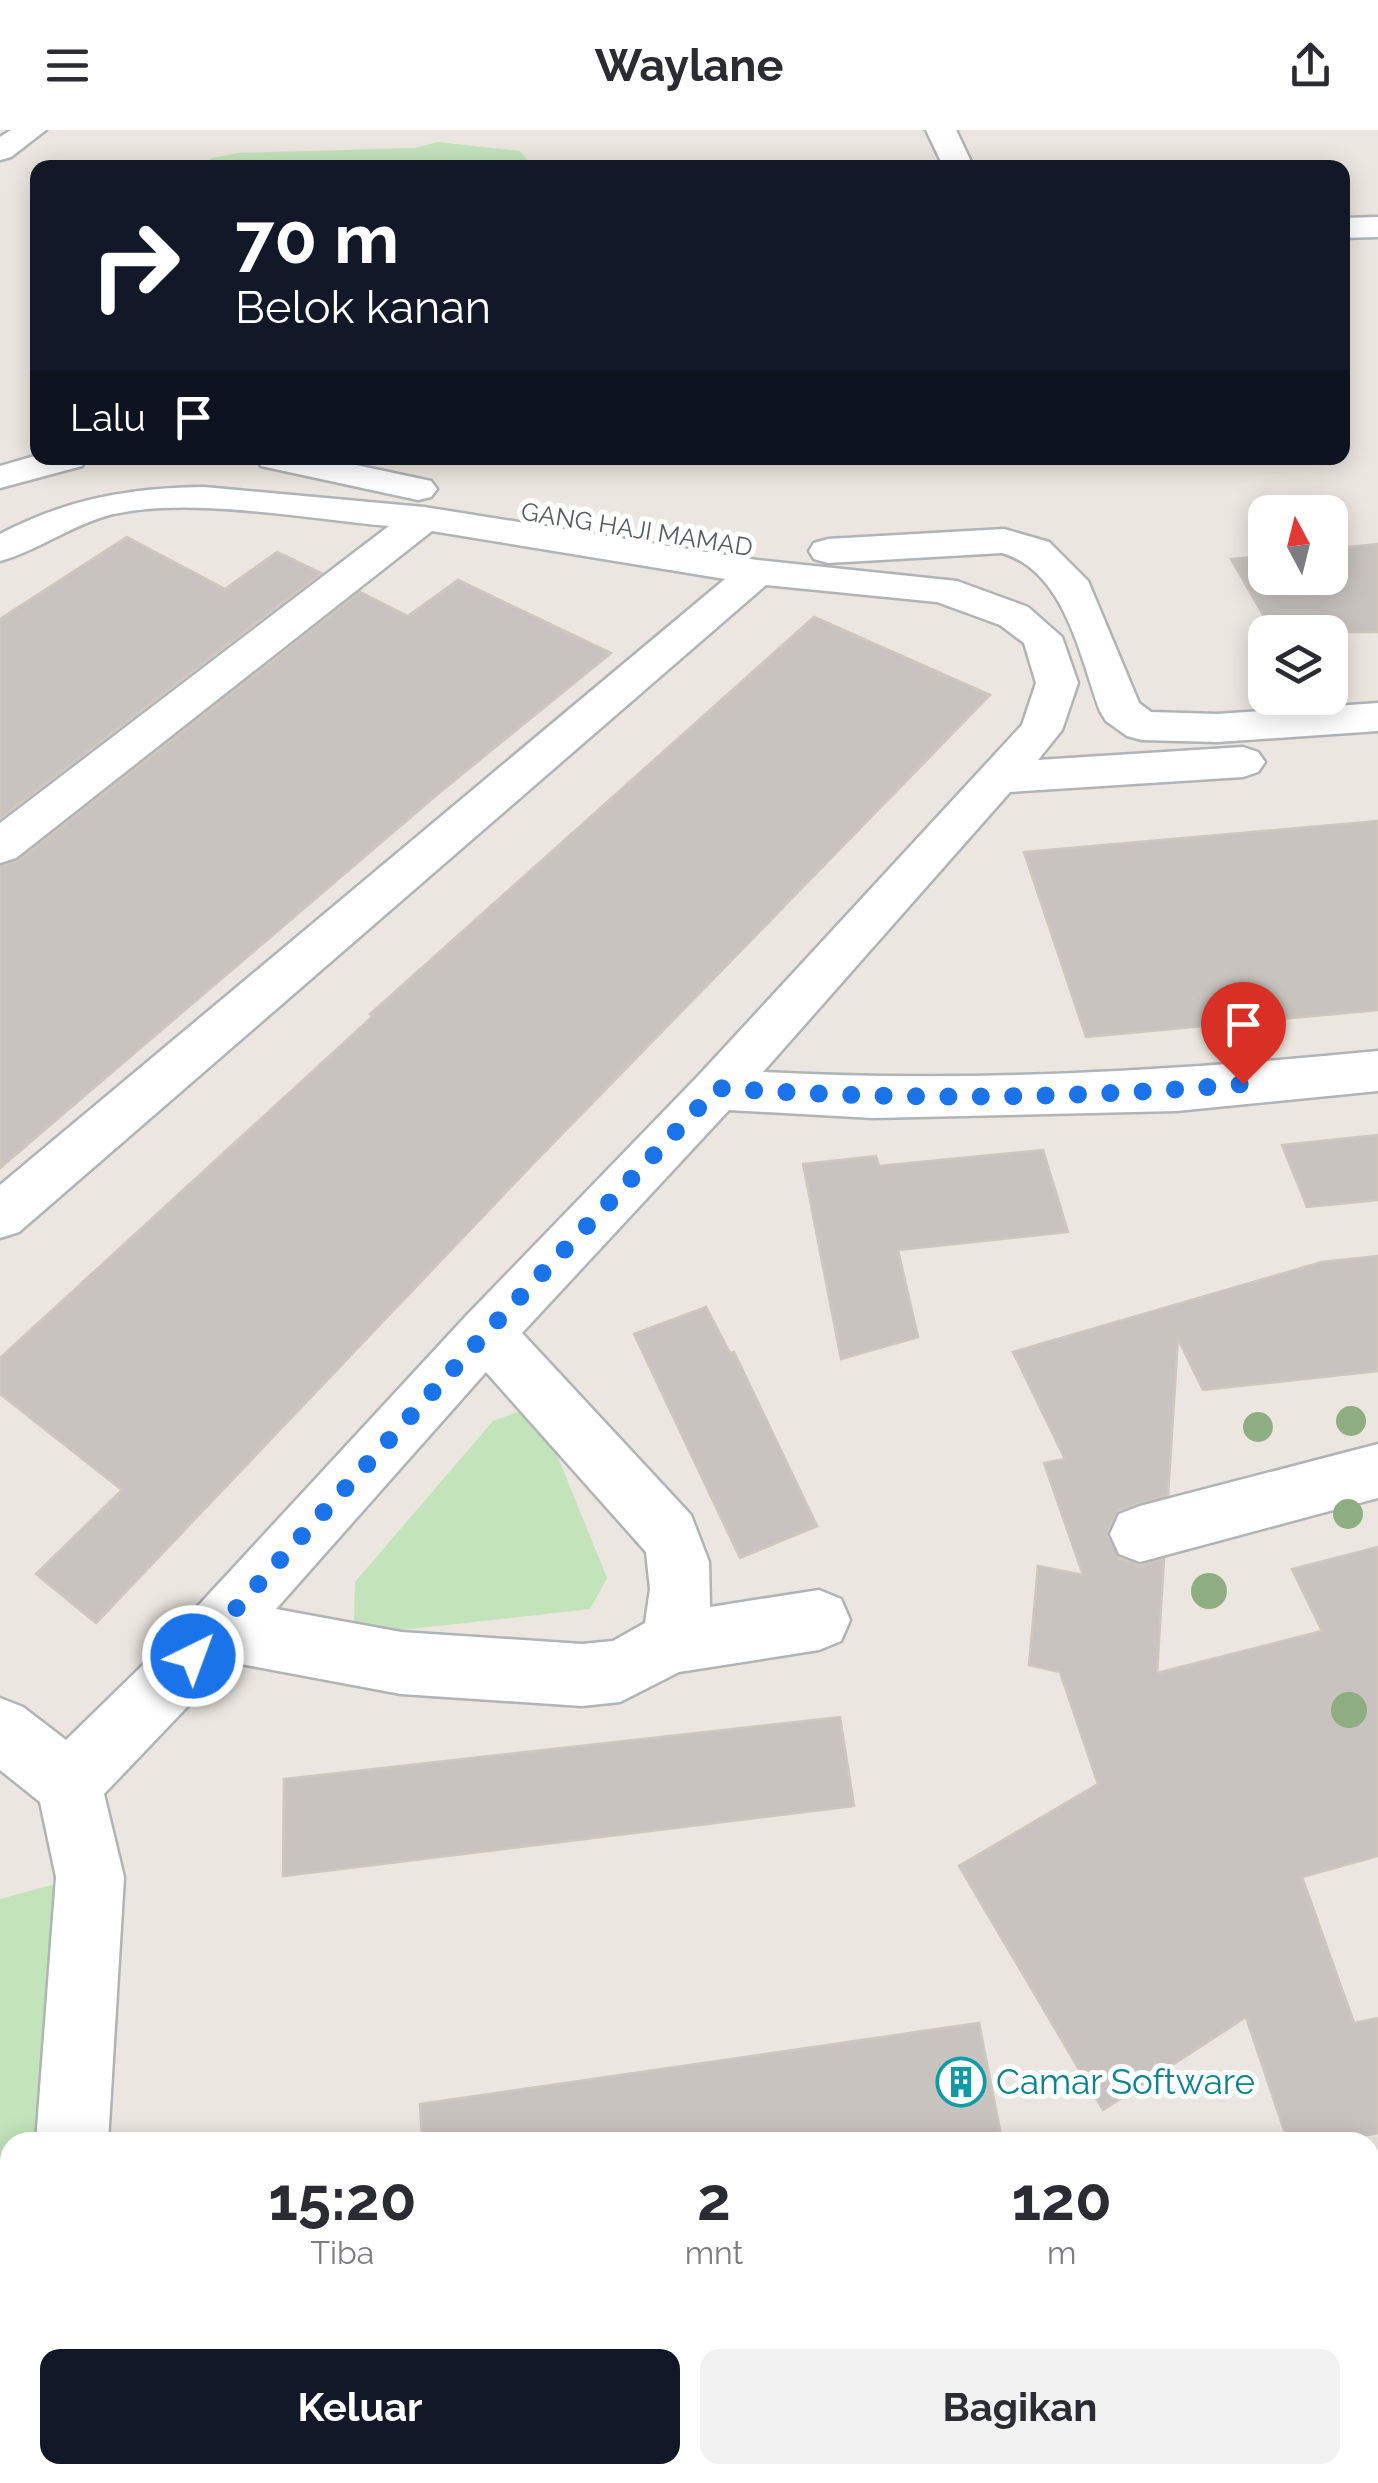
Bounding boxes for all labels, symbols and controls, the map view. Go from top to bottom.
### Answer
icon: menu [40,38,95,93]
icon: share [1283,38,1338,93]
text: Waylane [595,39,783,92]
text: 70 m [235,197,399,279]
icon: right [70,200,200,330]
text: Belok kanan [235,281,491,334]
icon: arrive [166,390,221,445]
text: Lalu [70,395,146,440]
north arrow [1248,495,1348,595]
map controls [1248,495,1348,715]
street label: GANG HAJI MAMAD [519,496,755,562]
button: layers [1248,615,1348,715]
pin [1201,982,1286,1085]
icon: arrive [1216,997,1271,1052]
position arrow [141,1604,245,1708]
building icon: Camar Software [935,2056,987,2108]
place label: Camar Software [996,2061,1255,2102]
text: 15:20 [268,2164,417,2234]
text: 2 [697,2164,731,2234]
text: 120 [1011,2164,1112,2234]
text: Tiba [311,2234,374,2271]
text: mnt [685,2234,743,2271]
text: m [1047,2234,1076,2271]
button: Keluar [40,2349,680,2464]
button: Bagikan [700,2349,1340,2464]

